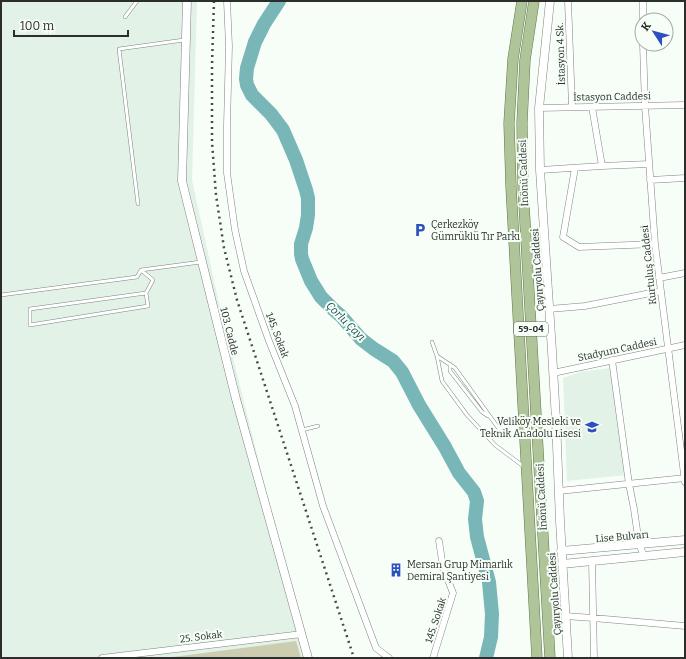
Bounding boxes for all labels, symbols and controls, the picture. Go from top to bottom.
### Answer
scale bar [14,12,128,38]
north arrow [634,12,674,52]
text: 100 m [20,19,55,33]
text: K [639,19,654,33]
street label: İstasyon 4 Sk. [552,23,568,85]
street label: İstasyon Caddesi [573,88,651,104]
street label: İnönü Caddesi [515,139,531,207]
place label: Çerkezköy Gümrüklü Tır Parkı [431,219,520,243]
parking icon: Çerkezköy Gümrüklü Tır Parkı [412,222,428,238]
street label: Kurtuluş Caddesi [639,224,659,305]
street label: Çayıryolu Caddesi [529,228,547,312]
water label: Çorlu Çayı [323,299,368,344]
street label: 103. Cadde [217,306,241,356]
street label: 145. Sokak [263,311,291,360]
road number: 59-04 [514,322,548,336]
street label: Stadyum Caddesi [577,336,658,364]
place label: Veliköy Mesleki ve Teknik Anadolu Lisesi [480,416,581,440]
school or university icon: Veliköy Mesleki ve Teknik Anadolu Lisesi [584,419,600,435]
street label: İnönü Caddesi [532,463,550,531]
street label: Lise Bulvarı [595,529,649,545]
street label: Çayıryolu Caddesi [546,552,564,636]
place label: Mersan Grup Mimarlık Demiral Şantiyesi [407,559,513,583]
building icon: Mersan Grup Mimarlık Demiral Şantiyesi [388,562,404,578]
street label: 145. Sokak [423,596,449,645]
street label: 25. Sokak [179,628,223,646]

